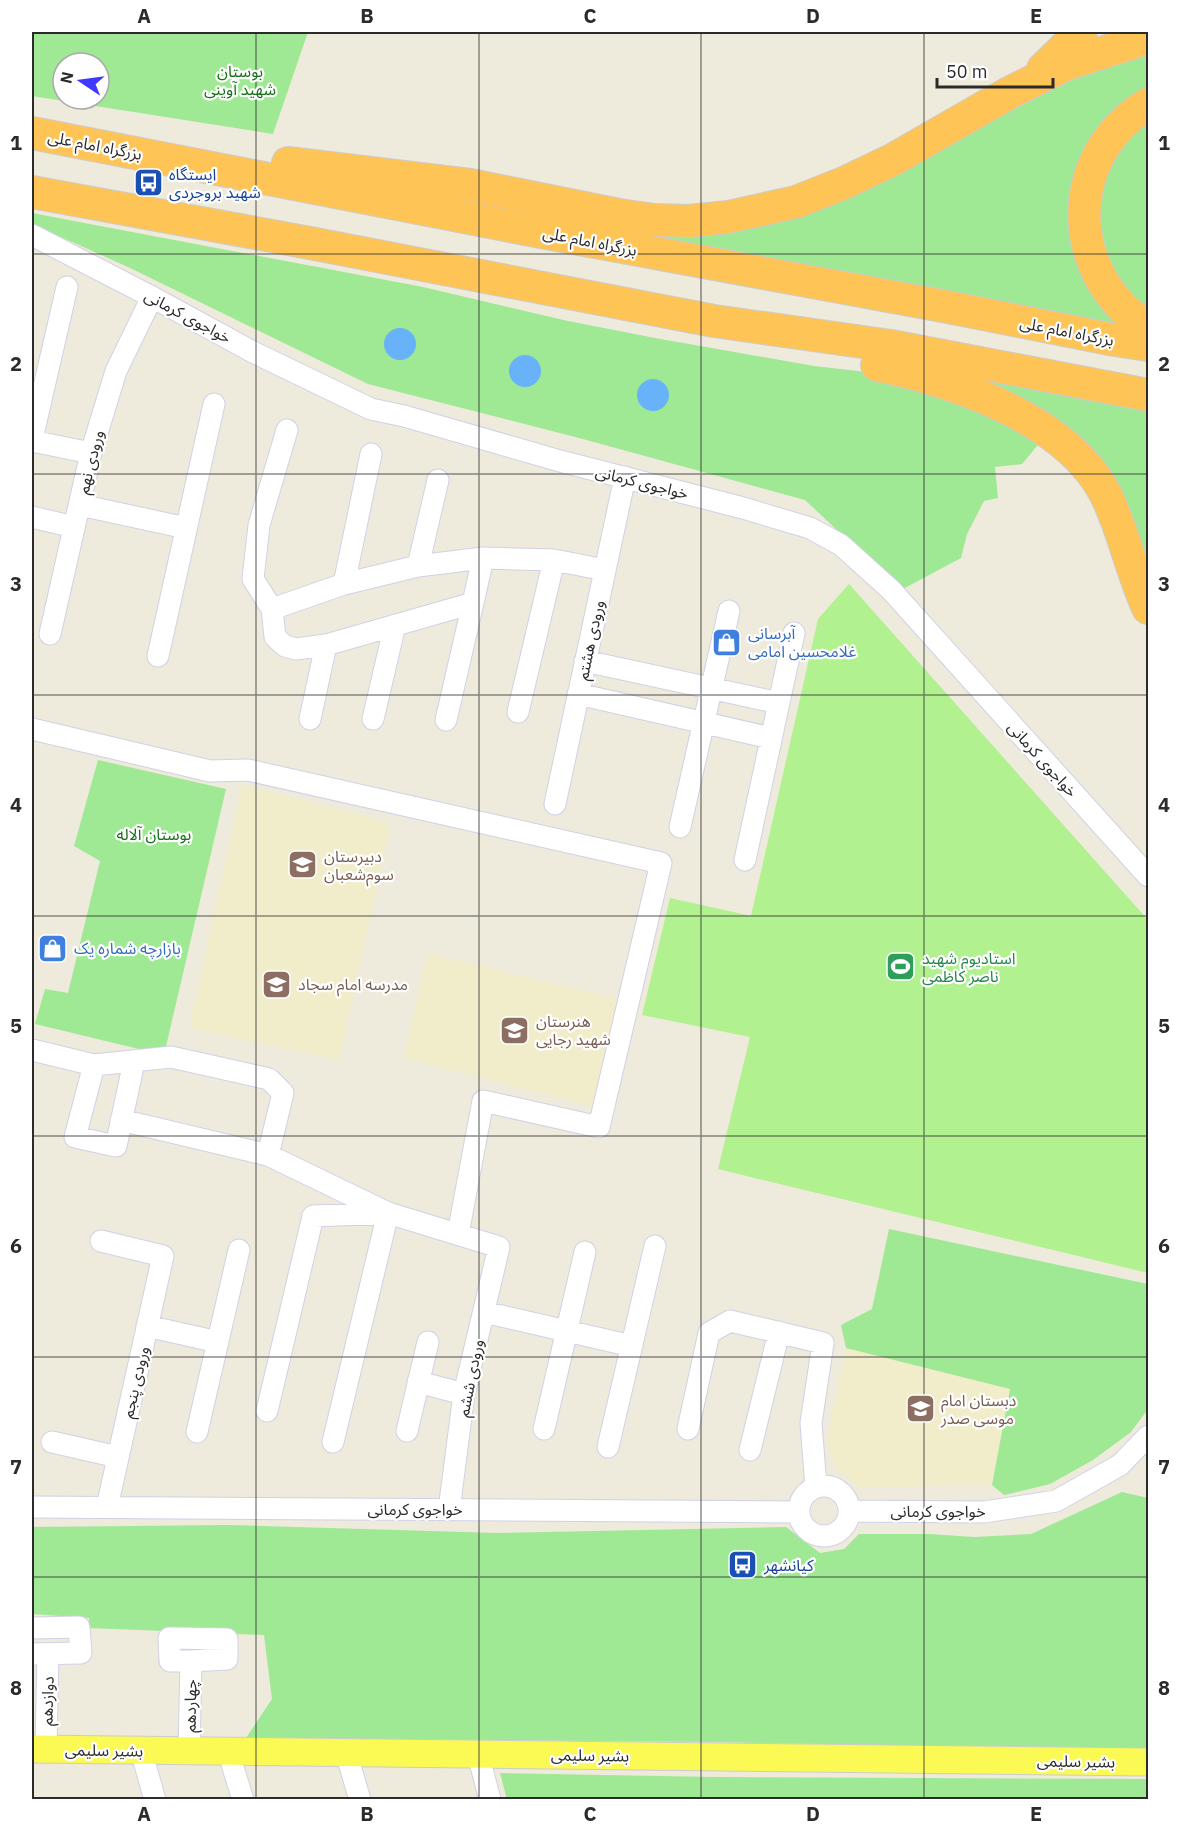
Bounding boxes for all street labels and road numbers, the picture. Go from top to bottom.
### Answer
street label: بزرگراه امام علی [46,126,144,167]
street label: بزرگراه امام علی [541,222,639,263]
street label: خواجوی کرمانی [141,285,235,347]
street label: بزرگراه امام علی [1018,312,1116,353]
street label: ورودی نهم [72,428,110,497]
street label: خواجوی کرمانی [593,461,691,503]
street label: ورودی هشتم [572,598,611,683]
street label: خواجوی کرمانی [1004,717,1082,801]
street label: ورودی ششم [453,1337,490,1419]
street label: ورودی پنجم [117,1344,156,1421]
street label: خواجوی کرمانی [367,1499,463,1519]
street label: خواجوی کرمانی [890,1501,986,1521]
street label: دوازدهم [36,1676,61,1726]
street label: چهاردهم [180,1679,203,1733]
street label: بشیر سلیمی [65,1739,143,1761]
street label: بشیر سلیمی [551,1744,629,1766]
street label: بشیر سلیمی [1037,1750,1115,1772]

